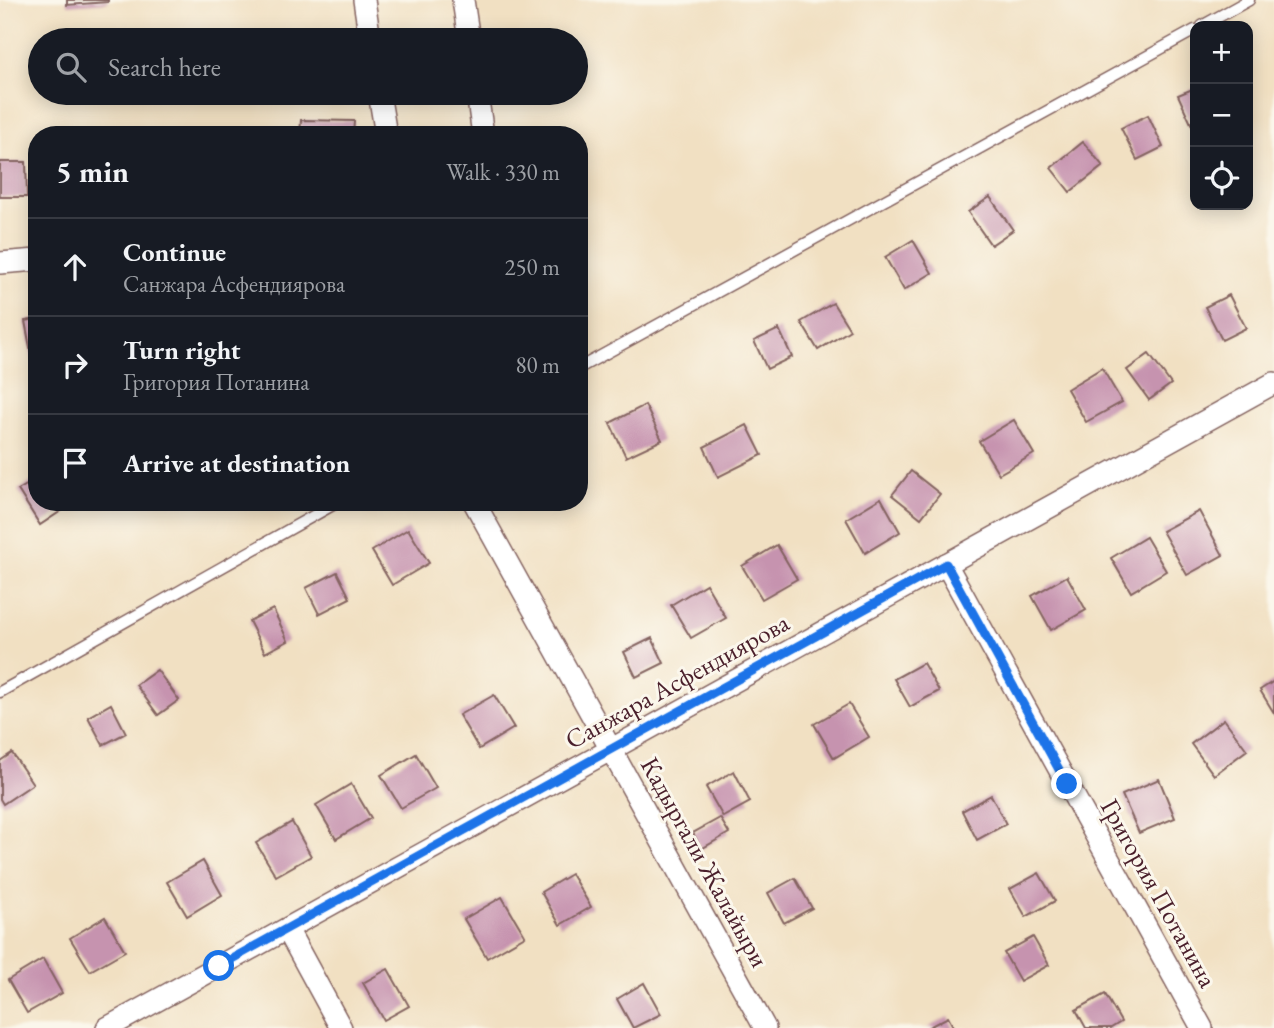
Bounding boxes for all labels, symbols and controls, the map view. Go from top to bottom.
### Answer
map controls [1190,21,1253,210]
button: + [1190,21,1253,84]
search box [28,28,588,105]
icon: search [52,48,90,86]
text: Search here [108,50,221,84]
button: − [1190,84,1253,147]
button: locate [1190,147,1253,210]
text: 5 min [56,152,129,191]
text: Walk · 330 m [446,157,560,187]
text: Continue [123,235,226,269]
icon: ahead [56,248,94,286]
text: 250 m [504,252,560,282]
text: Санжара Асфендиярова [123,269,345,299]
text: Turn right [123,333,241,367]
icon: right [56,346,94,384]
text: 80 m [515,350,560,380]
text: Григория Потанина [123,367,309,397]
icon: arrive [56,444,94,482]
text: Arrive at destination [123,446,350,480]
street label: Санжара Асфендиярова [559,605,796,757]
street label: Кадыргали Жалайыри [633,751,777,973]
route end [1051,768,1082,799]
street label: Григория Потанина [1093,793,1225,994]
route start [203,950,234,981]

